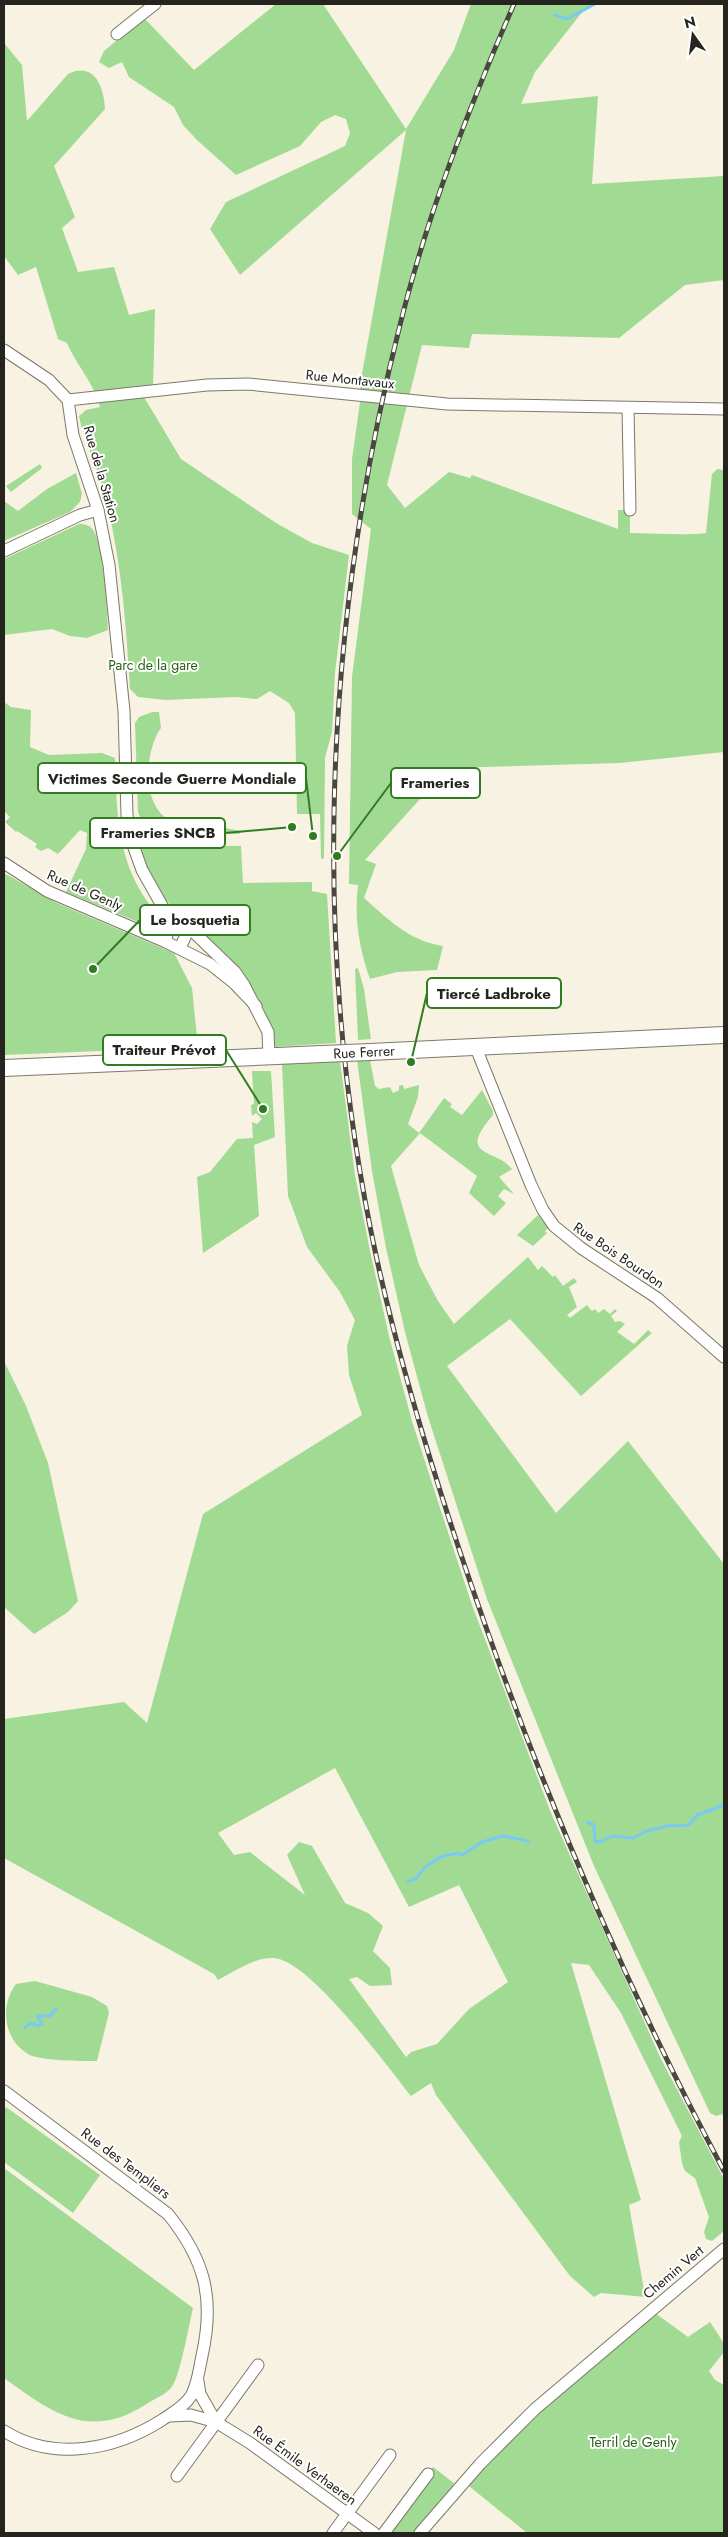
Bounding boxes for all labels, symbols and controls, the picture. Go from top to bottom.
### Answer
north arrow [668,10,718,60]
text: N [682,11,698,33]
street label: Rue Montavaux [305,364,395,394]
street label: Rue de la Station [79,423,125,525]
park label: Parc de la gare [108,655,198,675]
callout: Victimes Seconde Guerre Mondiale [38,763,306,793]
text: Victimes Seconde Guerre Mondiale [47,768,297,790]
callout: Frameries [391,768,480,798]
text: Frameries [401,772,470,794]
callout: Frameries SNCB [90,818,225,848]
text: Frameries SNCB [100,822,216,844]
street label: Rue de Genly [44,864,127,916]
callout: Le bosquetia [140,905,250,935]
text: Le bosquetia [150,909,240,931]
callout: Tiercé Ladbroke [427,978,561,1008]
text: Tiercé Ladbroke [437,983,551,1005]
callout: Traiteur Prévot [103,1035,226,1065]
text: Traiteur Prévot [112,1039,216,1061]
street label: Rue Ferrer [333,1040,396,1064]
street label: Rue Bois Bourdon [569,1217,669,1293]
street label: Rue des Templiers [77,2123,175,2204]
street label: Chemin Vert [638,2240,708,2303]
street label: Rue Émile Verhaeren [249,2420,361,2510]
park label: Terril de Genly [589,2432,677,2452]

